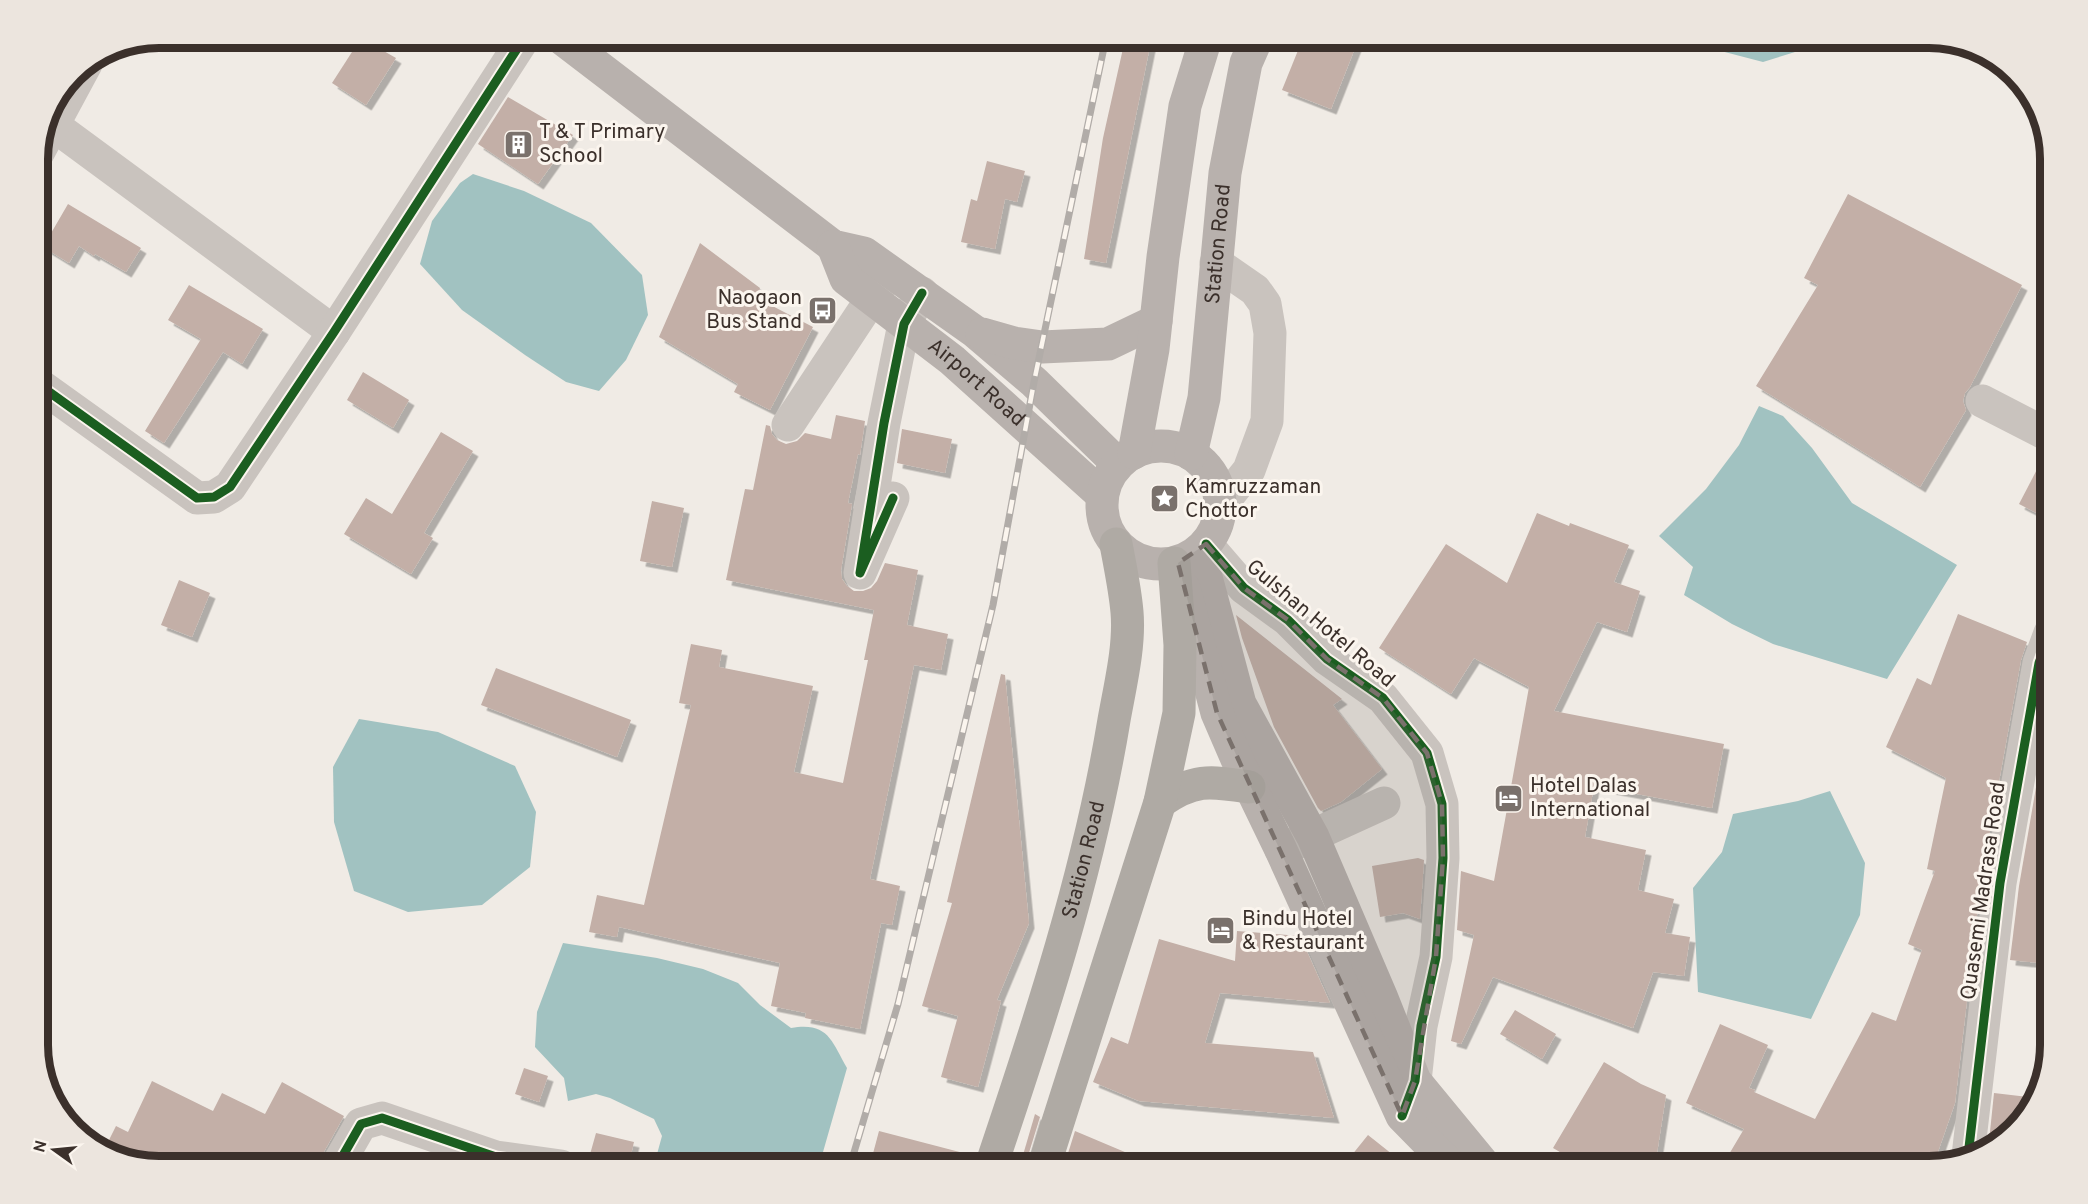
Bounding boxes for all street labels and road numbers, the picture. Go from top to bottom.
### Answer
street label: Station Road [1199,183,1237,306]
street label: Airport Road [922,332,1031,433]
street label: Gulshan Hotel Road [1240,554,1400,694]
street label: Quasemi Madrasa Road [1955,780,2013,1002]
street label: Station Road [1056,798,1112,922]

